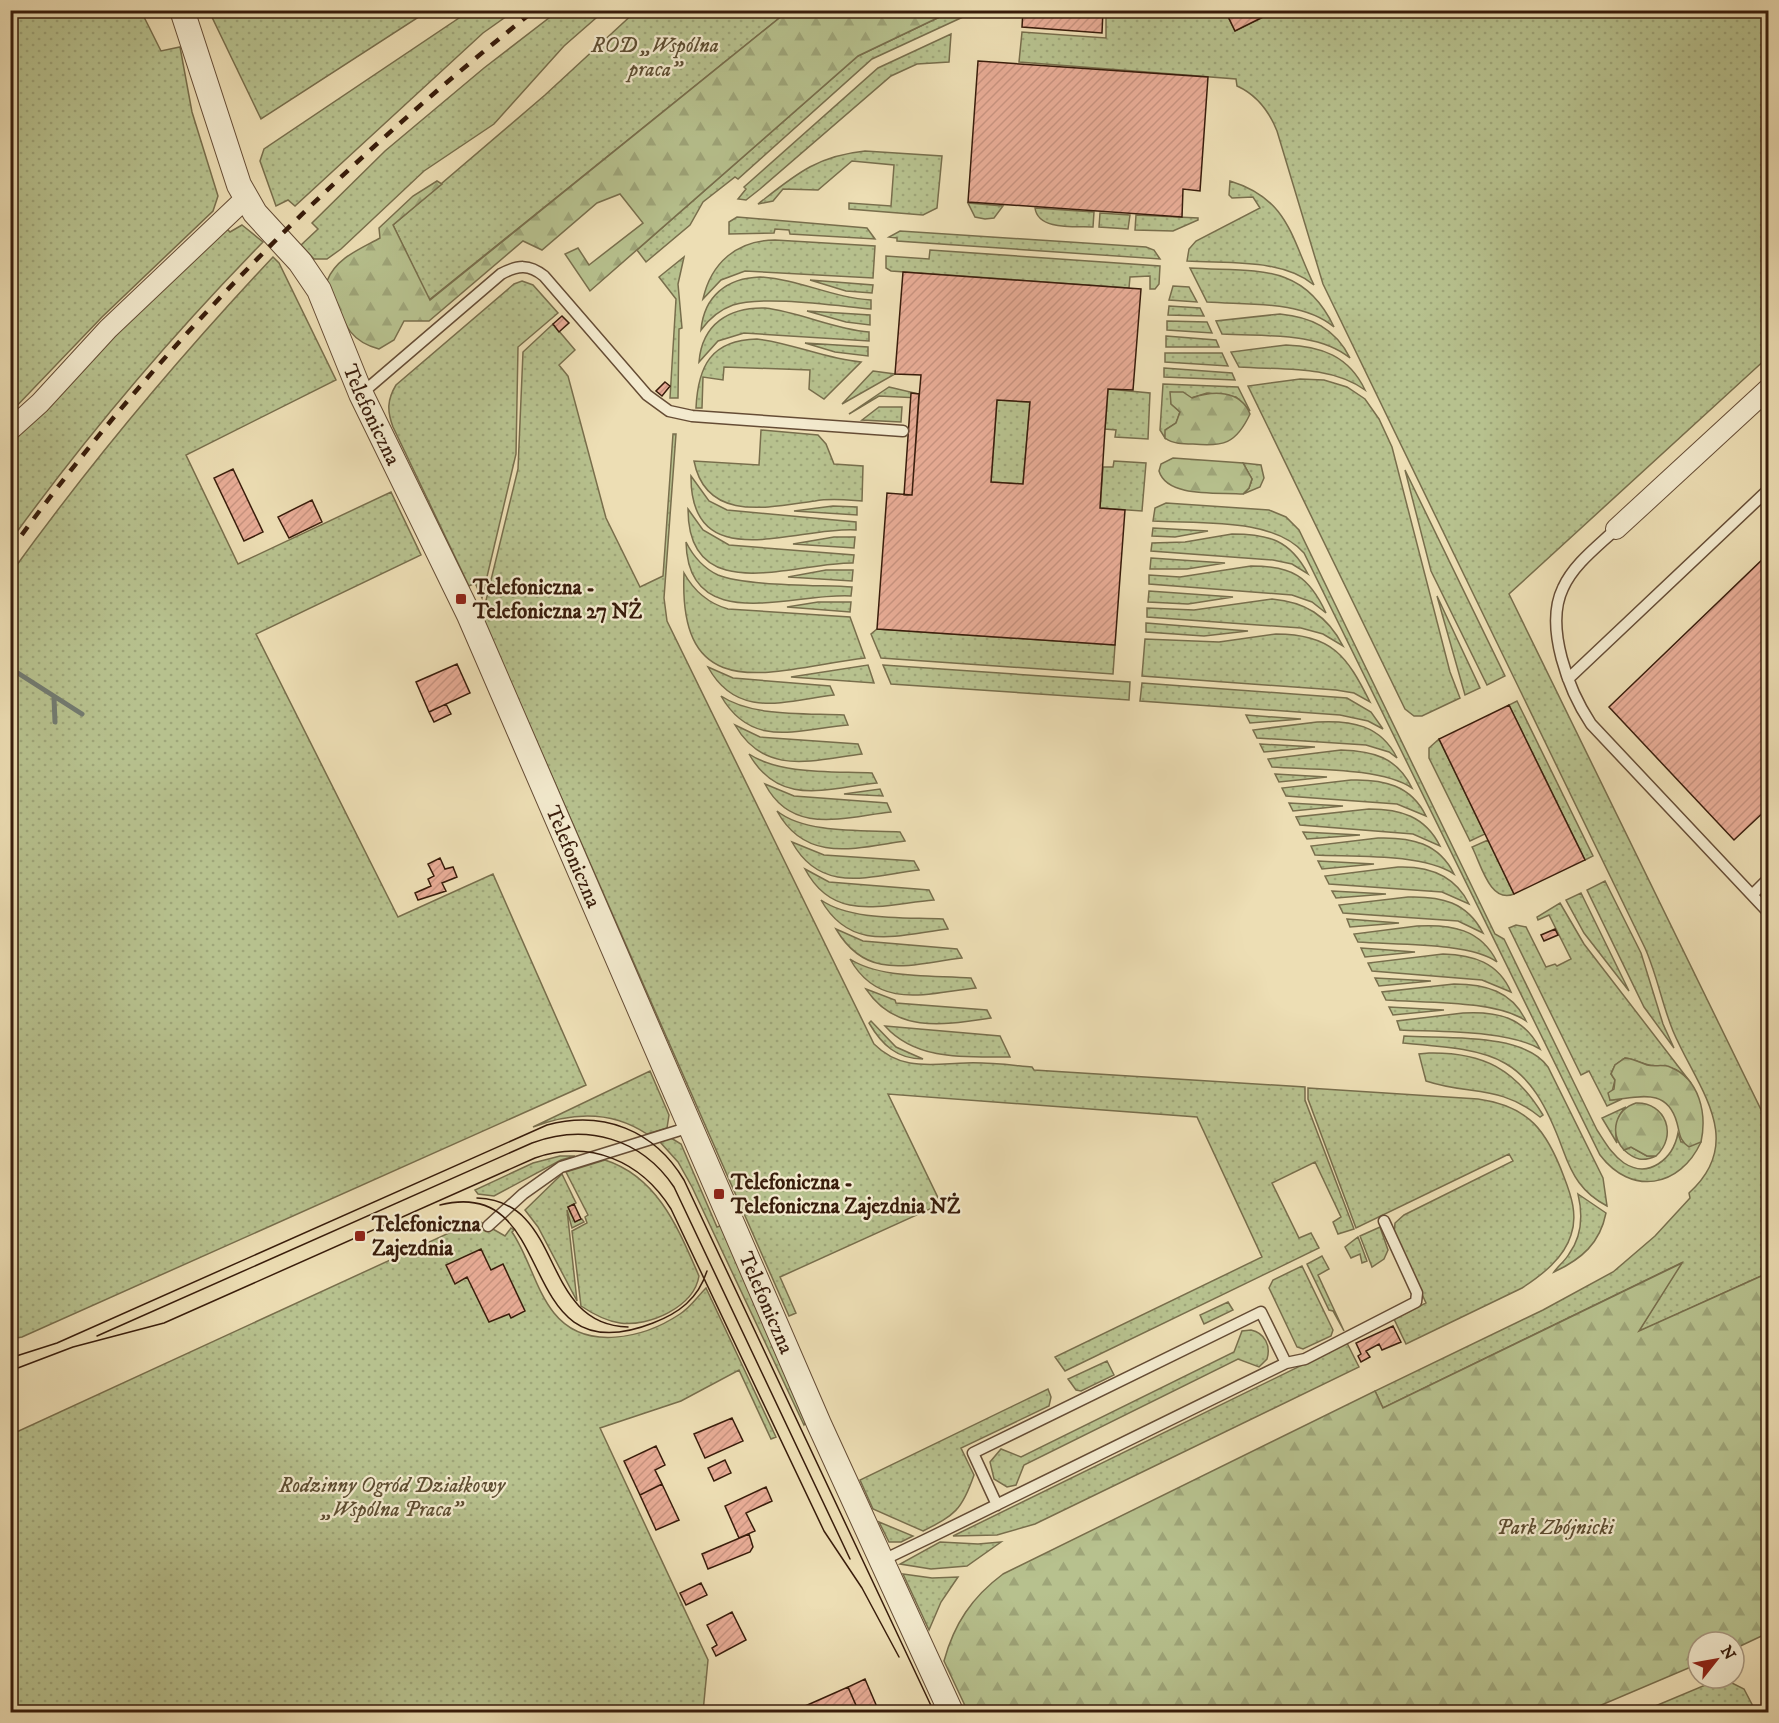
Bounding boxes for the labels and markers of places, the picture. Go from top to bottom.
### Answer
place label: Telefoniczna - Telefoniczna 27 NŻ [472,575,643,625]
marker: Telefoniczna - Telefoniczna 27 NŻ [454,592,468,606]
place label: Telefoniczna - Telefoniczna Zajezdnia NŻ [730,1170,961,1221]
marker: Telefoniczna - Telefoniczna Zajezdnia NŻ [712,1187,726,1201]
place label: Telefoniczna Zajezdnia [371,1212,482,1263]
marker: Telefoniczna Zajezdnia [353,1229,367,1243]

